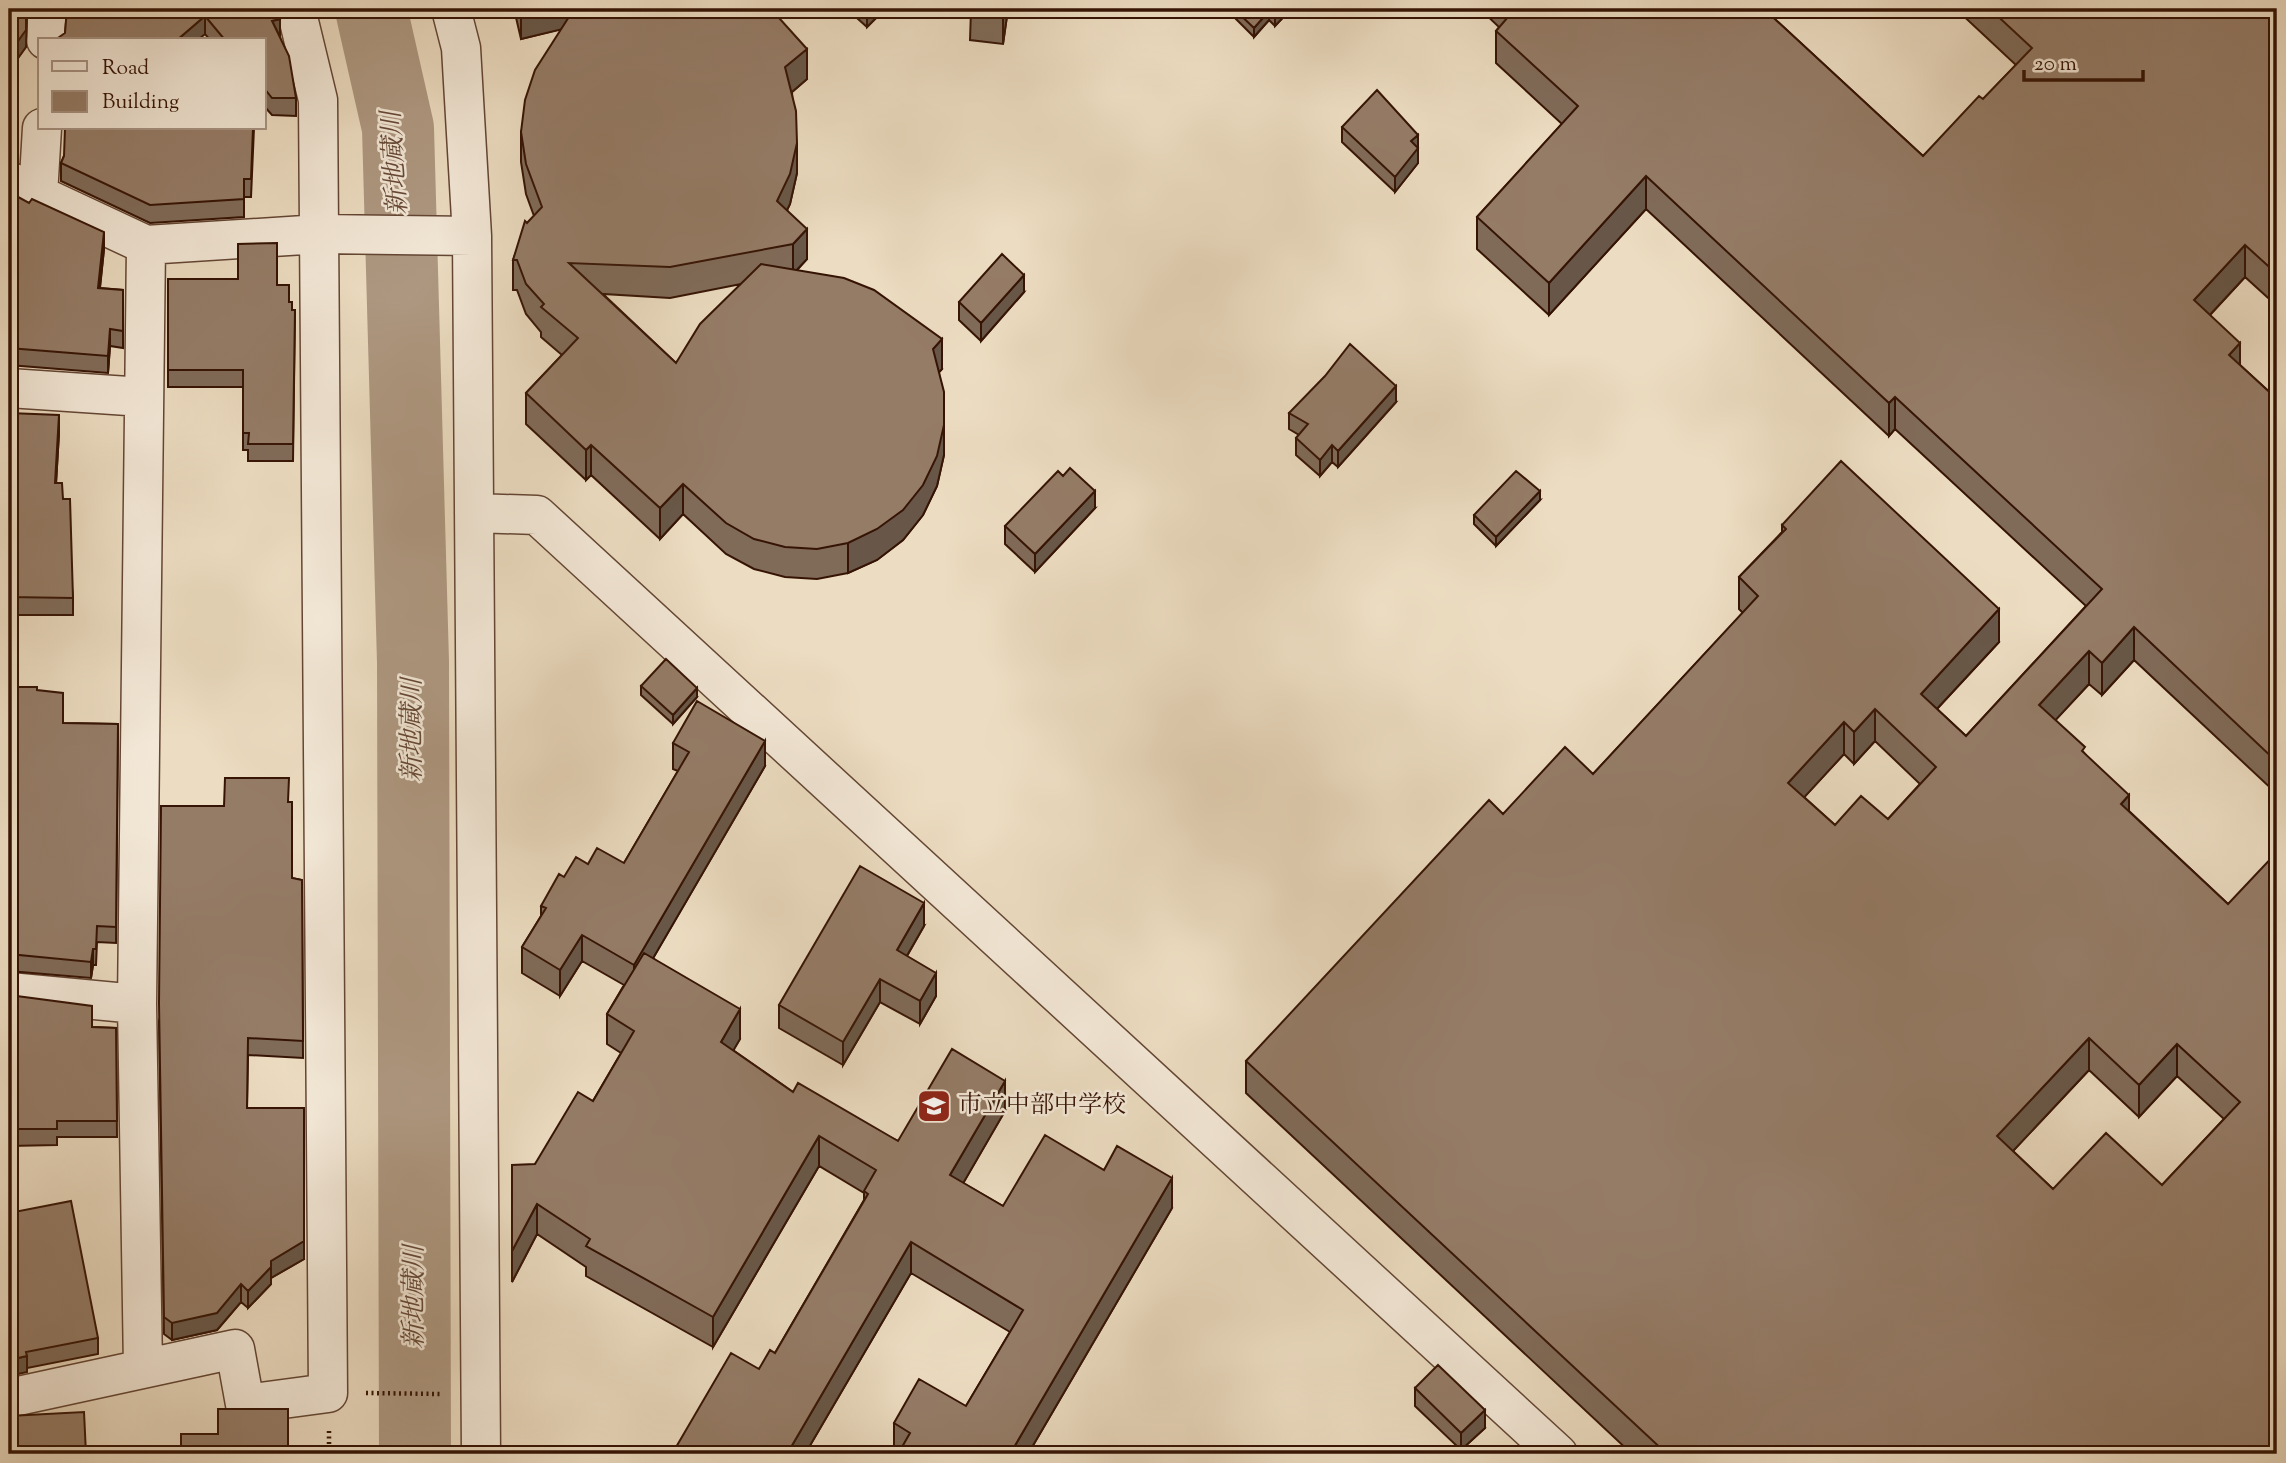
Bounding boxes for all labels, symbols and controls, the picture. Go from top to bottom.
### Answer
legend [38,38,266,130]
scale bar [2024,38,2142,82]
text: 20 m [2034,50,2077,80]
text: Road [102,54,149,84]
text: Building [102,88,179,118]
water label: 新地蔵川 [374,107,418,216]
water label: 新地蔵川 [395,675,432,782]
school or university icon: 市立中部中学校 [915,1087,953,1125]
place label: 市立中部中学校 [958,1089,1126,1123]
water label: 新地蔵川 [397,1242,434,1349]

